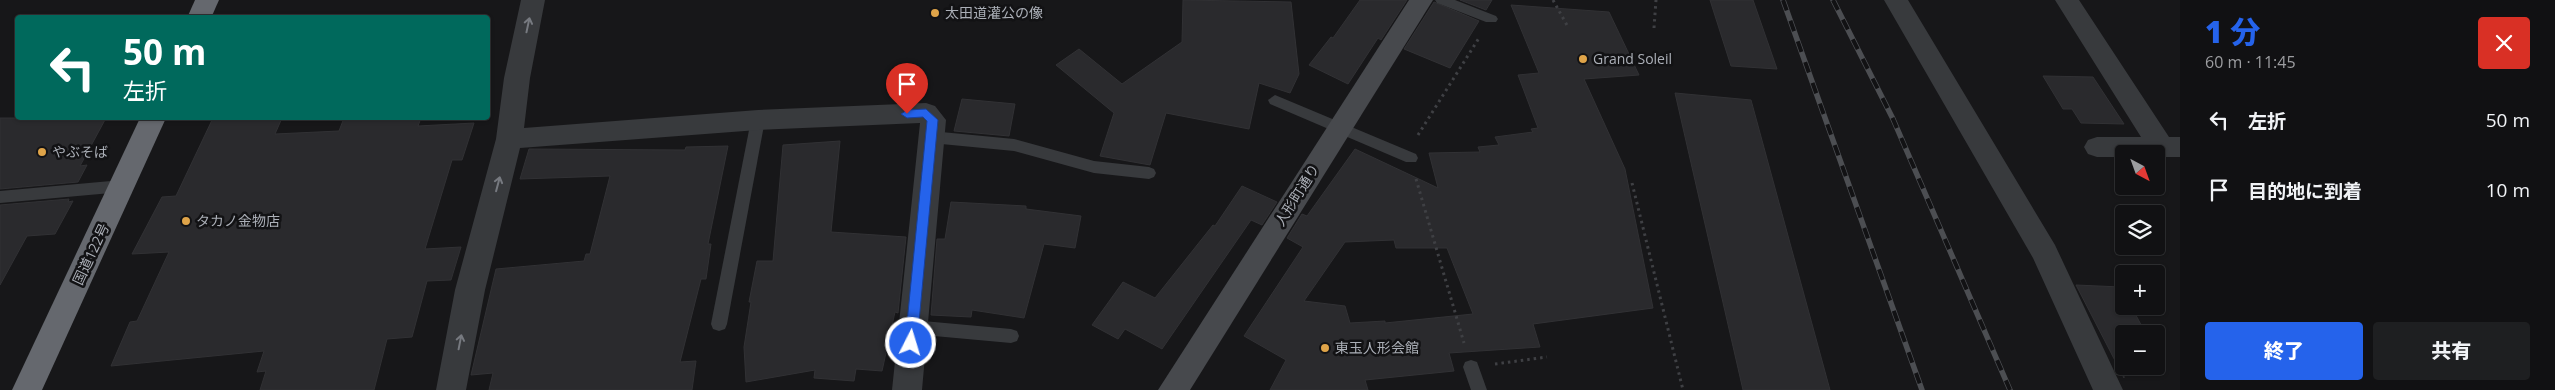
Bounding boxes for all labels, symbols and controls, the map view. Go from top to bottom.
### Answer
place label: 太田道灌公の像 [945,3,1043,22]
marker: 太田道灌公の像 [929,7,941,19]
text: 1 分 [2205,11,2260,52]
one-way arrow [524,17,533,33]
button: close [2478,17,2530,69]
text: 50 m [123,28,206,75]
icon: left [40,35,105,100]
place label: Grand Soleil [1593,49,1672,68]
text: 60 m · 11:45 [2205,51,2296,73]
marker: Grand Soleil [1577,53,1589,65]
pin [886,63,928,114]
icon: arrive [893,70,921,98]
text: 左折 [123,75,167,105]
icon: left [2205,106,2233,134]
text: 50 m [2486,107,2530,133]
text: 左折 [2248,108,2286,134]
place label: やぶそば [52,142,108,161]
north arrow [2115,145,2165,195]
map controls [2115,145,2165,375]
marker: やぶそば [36,146,48,158]
street label: 人形町通り [1270,160,1323,229]
icon: arrive [2205,176,2233,204]
one-way arrow [493,177,503,193]
text: 10 m [2486,177,2530,203]
text: 目的地に到着 [2248,178,2362,204]
button: layers [2115,205,2165,255]
place label: タカノ金物店 [196,211,280,230]
marker: タカノ金物店 [180,215,192,227]
street label: 国道122号 [68,220,113,288]
button: + [2115,265,2165,315]
position arrow [884,316,936,368]
button: 終了 [2205,322,2363,380]
button: 共有 [2373,322,2530,380]
button: − [2115,325,2165,375]
one-way arrow [455,335,465,351]
place label: 東玉人形会館 [1335,338,1419,357]
marker: 東玉人形会館 [1319,342,1331,354]

